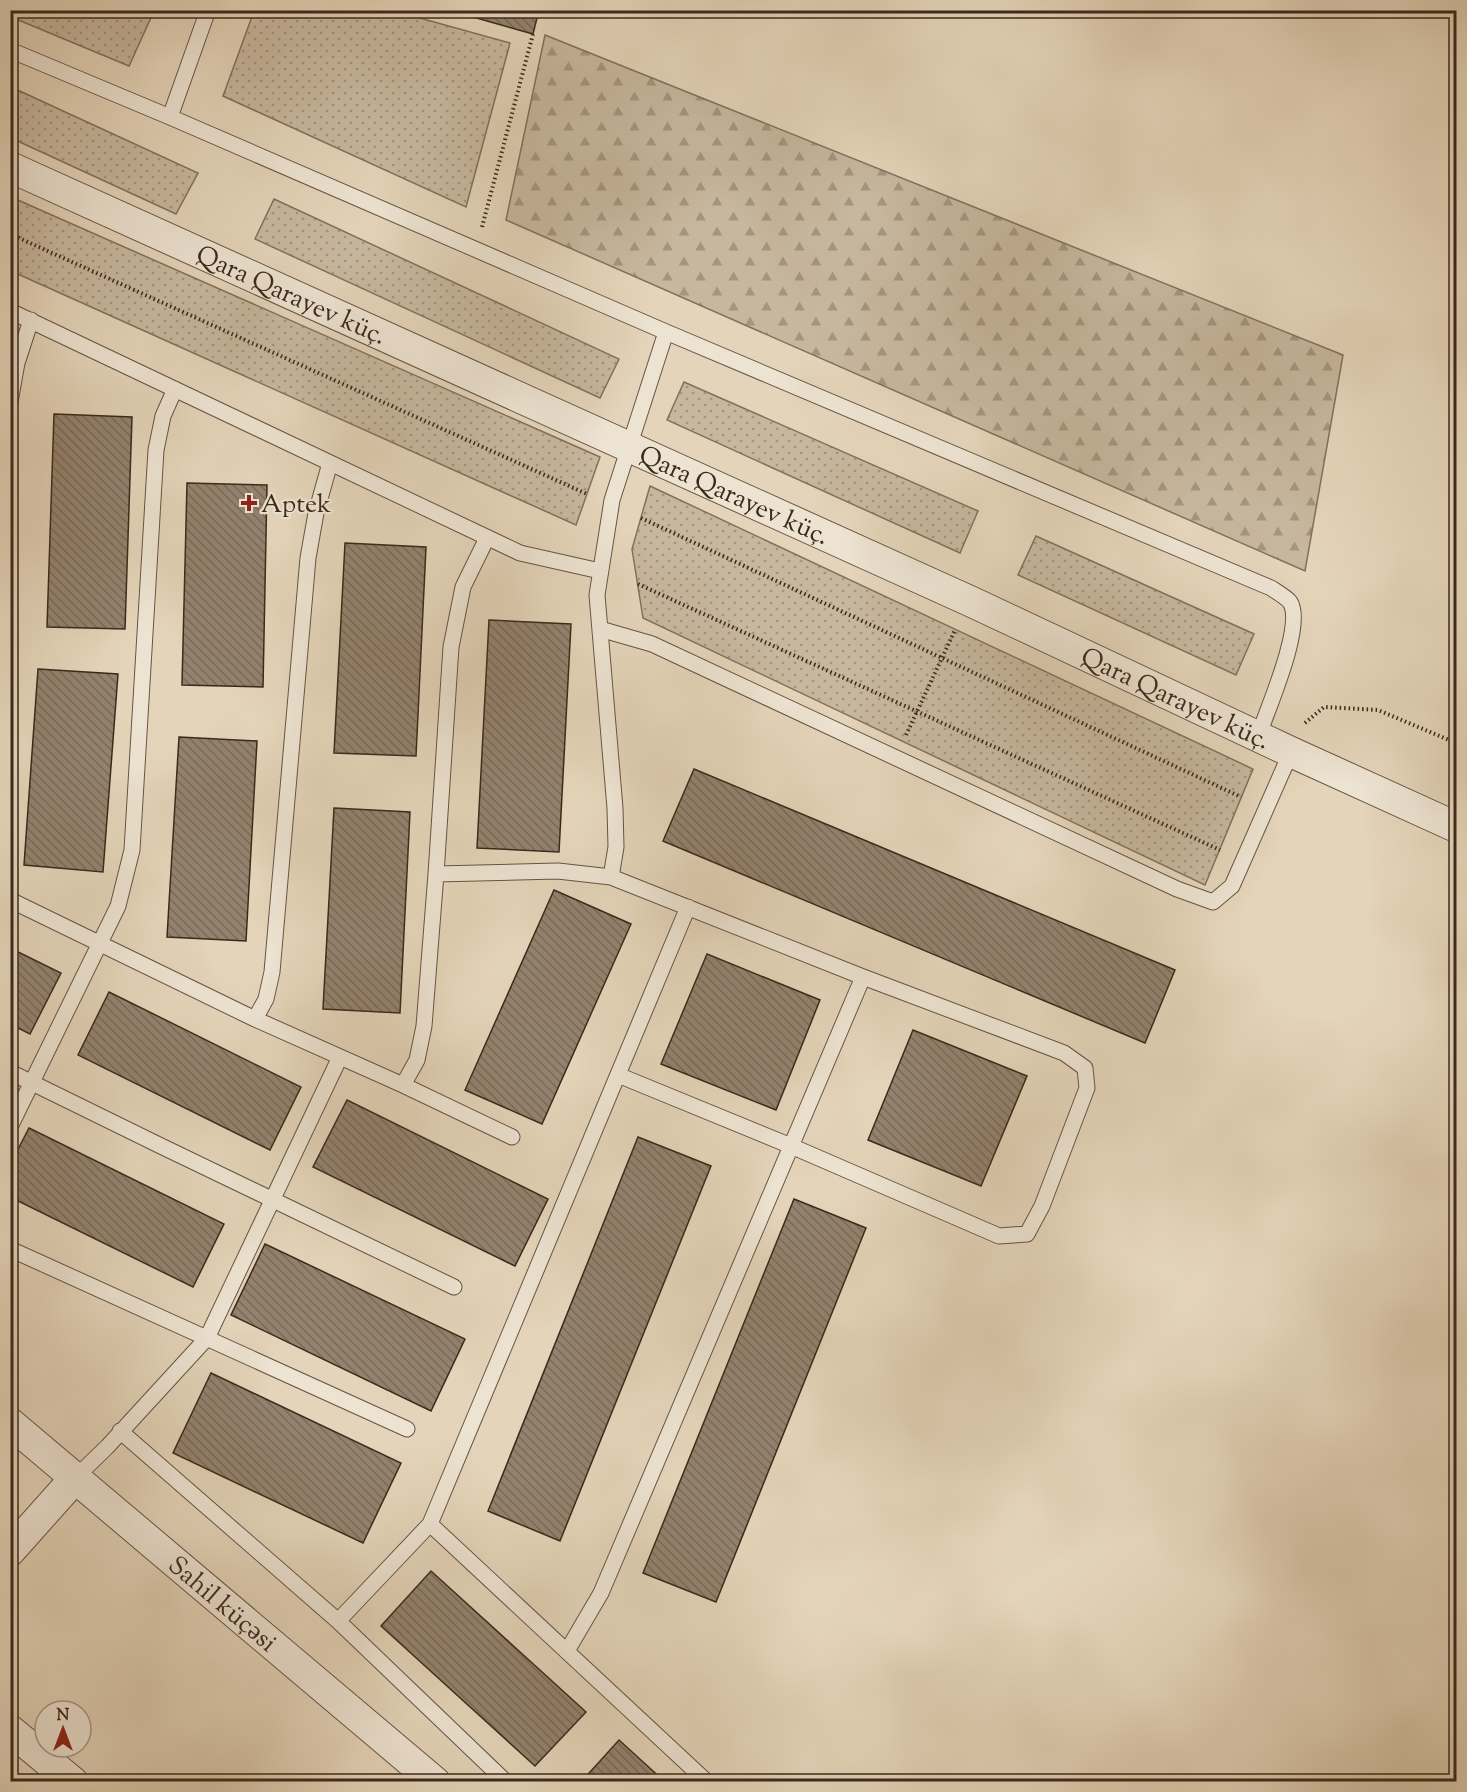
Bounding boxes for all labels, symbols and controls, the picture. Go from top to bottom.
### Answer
street label: Qara Qarayev küç. [189,237,392,356]
street label: Qara Qarayev küç. [632,438,834,556]
place label: Aptek [261,487,331,524]
marker: Aptek [242,496,256,510]
street label: Qara Qarayev küç. [1074,640,1275,761]
street label: Sahil küçəsi [159,1548,284,1662]
north arrow [33,1699,93,1759]
text: N [57,1705,70,1728]

